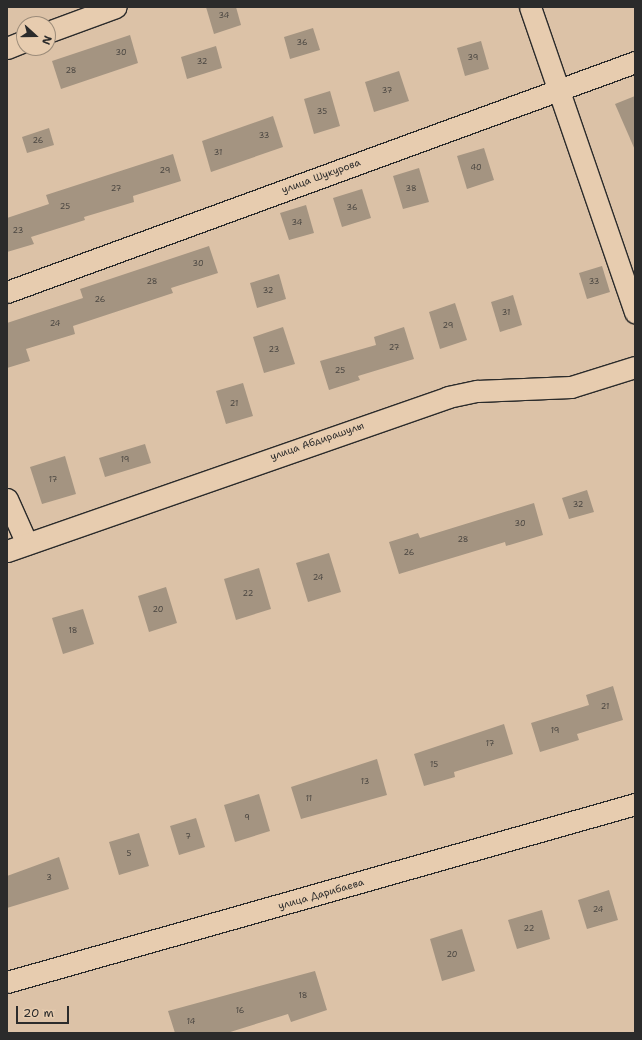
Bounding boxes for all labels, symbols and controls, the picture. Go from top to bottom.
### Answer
house number: 34 [219,11,229,21]
north arrow [16,16,56,56]
text: N [38,33,55,47]
house number: 36 [297,38,307,48]
house number: 30 [115,48,127,58]
house number: 39 [468,53,478,63]
house number: 32 [197,57,207,67]
house number: 28 [66,66,76,76]
house number: 37 [382,86,392,96]
house number: 35 [317,107,327,117]
house number: 33 [259,131,269,141]
house number: 26 [33,136,43,146]
house number: 31 [214,148,222,158]
street label: улица Шукурова [280,156,362,196]
house number: 40 [470,163,482,173]
house number: 29 [160,166,170,176]
house number: 27 [111,184,121,194]
house number: 38 [406,184,416,194]
house number: 25 [60,202,70,212]
house number: 36 [347,203,357,213]
house number: 34 [292,218,302,228]
house number: 23 [13,226,23,236]
house number: 30 [192,259,204,269]
house number: 28 [147,277,157,287]
house number: 33 [589,277,599,287]
house number: 32 [263,286,273,296]
house number: 26 [95,295,105,305]
house number: 31 [502,308,510,318]
house number: 24 [50,319,60,329]
house number: 29 [443,321,453,331]
house number: 27 [389,343,399,353]
house number: 23 [269,345,279,355]
house number: 25 [335,366,345,376]
house number: 21 [230,399,238,409]
street label: улица Абдирашулы [268,419,366,463]
house number: 19 [121,455,129,465]
house number: 17 [49,475,57,485]
house number: 32 [573,500,583,510]
house number: 30 [514,519,526,529]
house number: 28 [458,535,468,545]
house number: 26 [404,548,414,558]
house number: 24 [313,573,323,583]
house number: 22 [243,589,253,599]
house number: 20 [153,605,163,615]
house number: 18 [69,626,77,636]
house number: 21 [601,702,609,712]
house number: 19 [551,726,559,736]
house number: 17 [486,739,494,749]
house number: 15 [430,760,438,770]
house number: 13 [361,777,369,787]
house number: 11 [306,794,312,804]
house number: 9 [244,813,250,823]
house number: 7 [185,832,191,842]
house number: 5 [127,849,131,859]
house number: 3 [46,873,52,883]
street label: улица Дарибаева [277,876,365,912]
house number: 24 [593,905,603,915]
house number: 22 [524,924,534,934]
house number: 20 [447,950,457,960]
house number: 18 [299,991,307,1001]
scale bar [18,998,71,1024]
text: 20 m [23,1005,54,1021]
house number: 16 [236,1006,244,1016]
house number: 14 [187,1017,195,1027]

